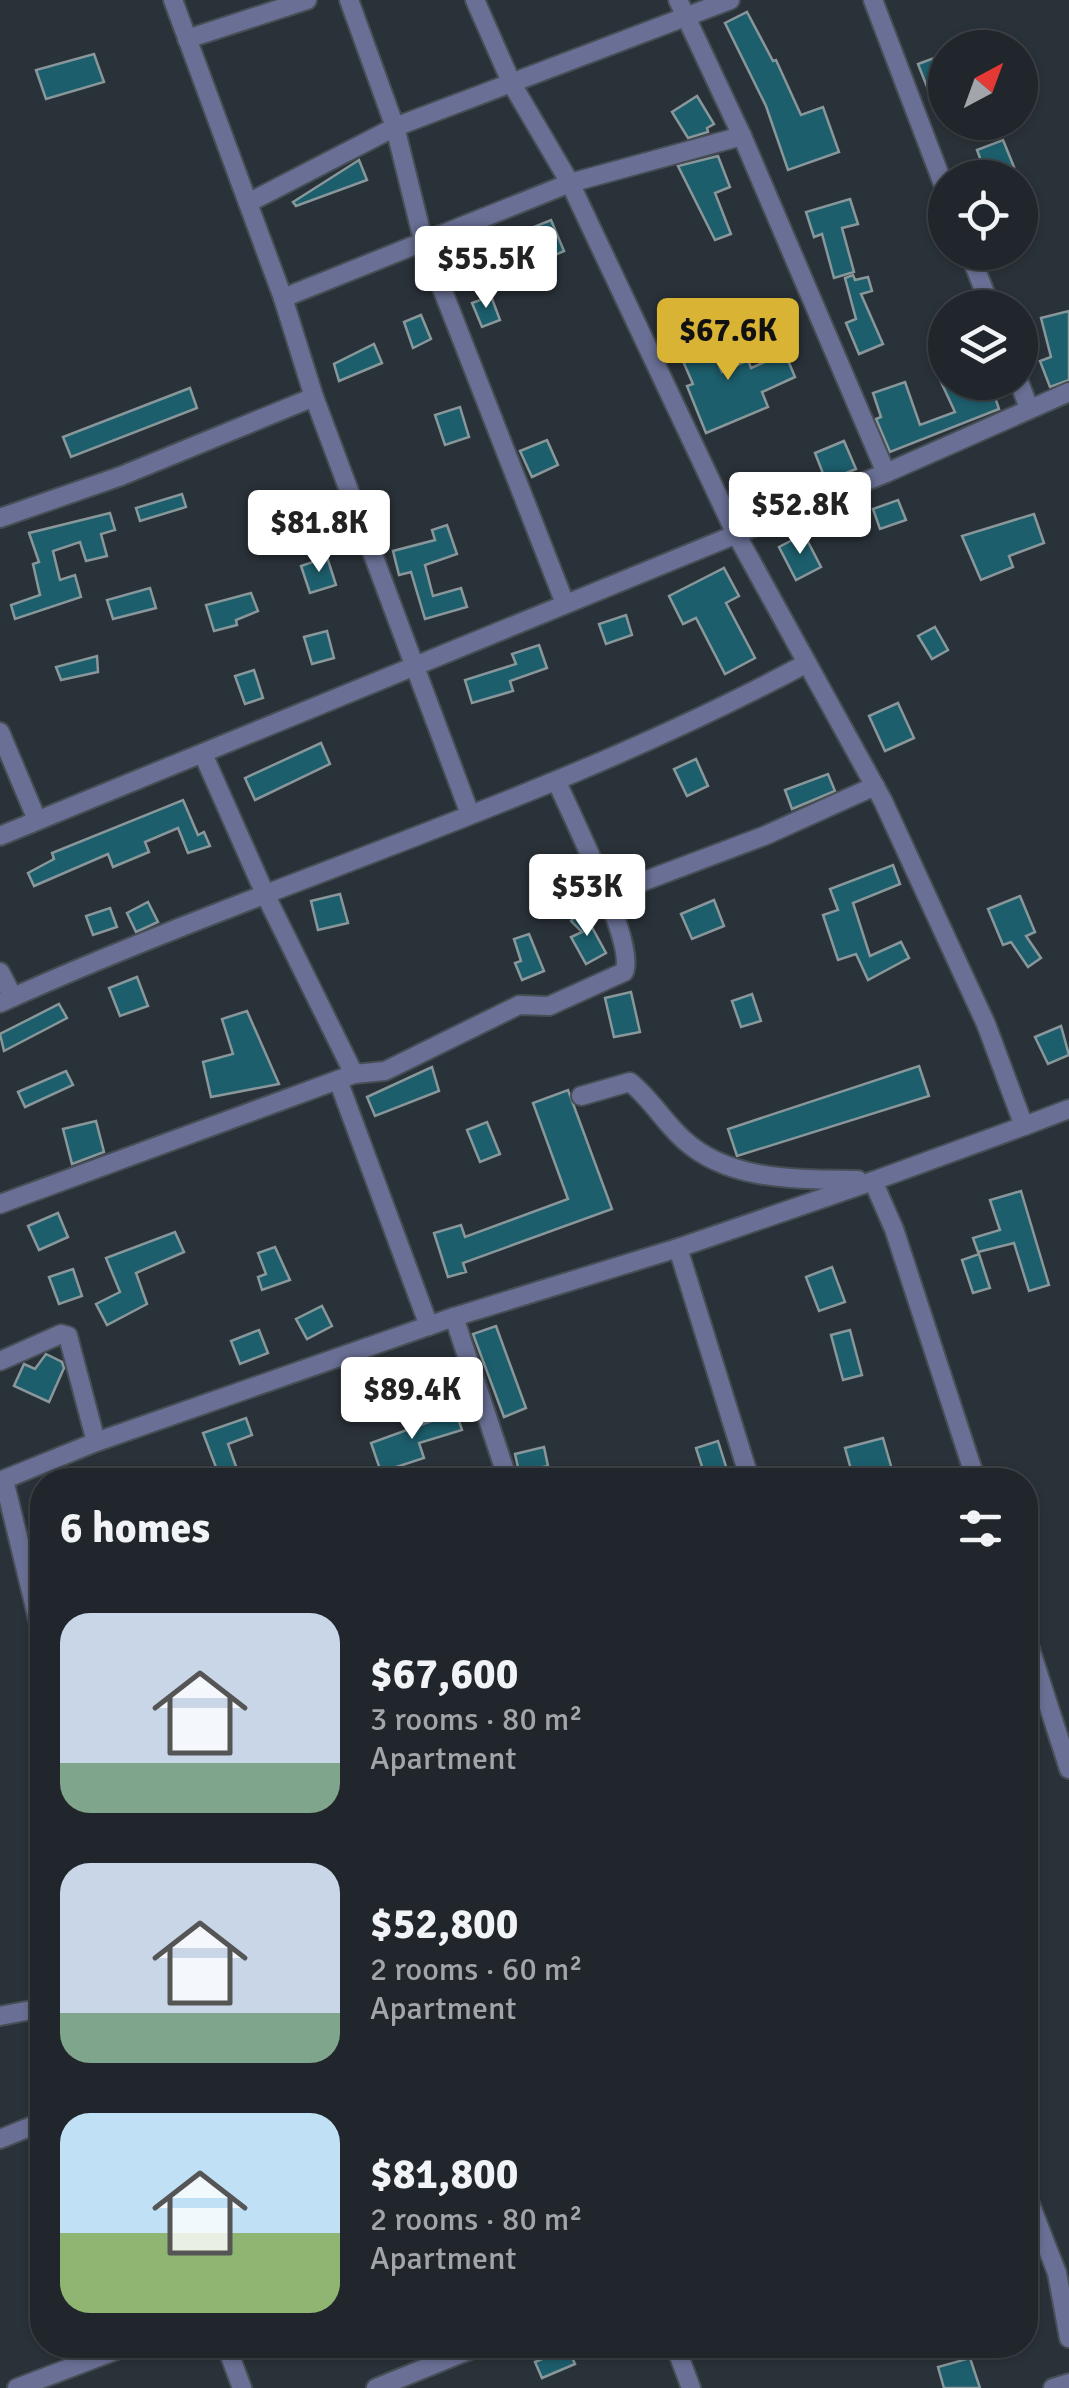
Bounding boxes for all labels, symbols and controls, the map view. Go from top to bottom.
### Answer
north arrow [928,30,1038,140]
map controls [928,30,1038,400]
button: locate [928,160,1038,270]
pin: $55.5K [405,226,567,311]
text: $55.5K [437,239,535,278]
button: layers [928,290,1038,400]
pin: $67.6K [647,298,809,383]
text: $67.6K [679,311,777,350]
pin: $52.8K [719,472,881,557]
text: $52.8K [751,485,849,524]
pin: $81.8K [238,490,400,575]
text: $81.8K [270,503,368,542]
pin: $53K [528,854,646,939]
text: $53K [551,867,623,906]
pin: $89.4K [331,1357,493,1442]
text: $89.4K [363,1370,461,1409]
icon: filters [953,1501,1008,1556]
text: 6 homes [60,1503,210,1554]
text: $67,600 [370,1649,518,1700]
icon: home [140,1653,260,1773]
text: 3 rooms · 80 m² [370,1700,583,1739]
text: Apartment [370,1739,517,1778]
text: $52,800 [370,1899,518,1950]
icon: home [140,1903,260,2023]
text: 2 rooms · 60 m² [370,1950,583,1989]
text: Apartment [370,1989,517,2028]
text: $81,800 [370,2149,518,2200]
icon: home [140,2153,260,2273]
text: 2 rooms · 80 m² [370,2200,583,2239]
text: Apartment [370,2239,517,2278]

